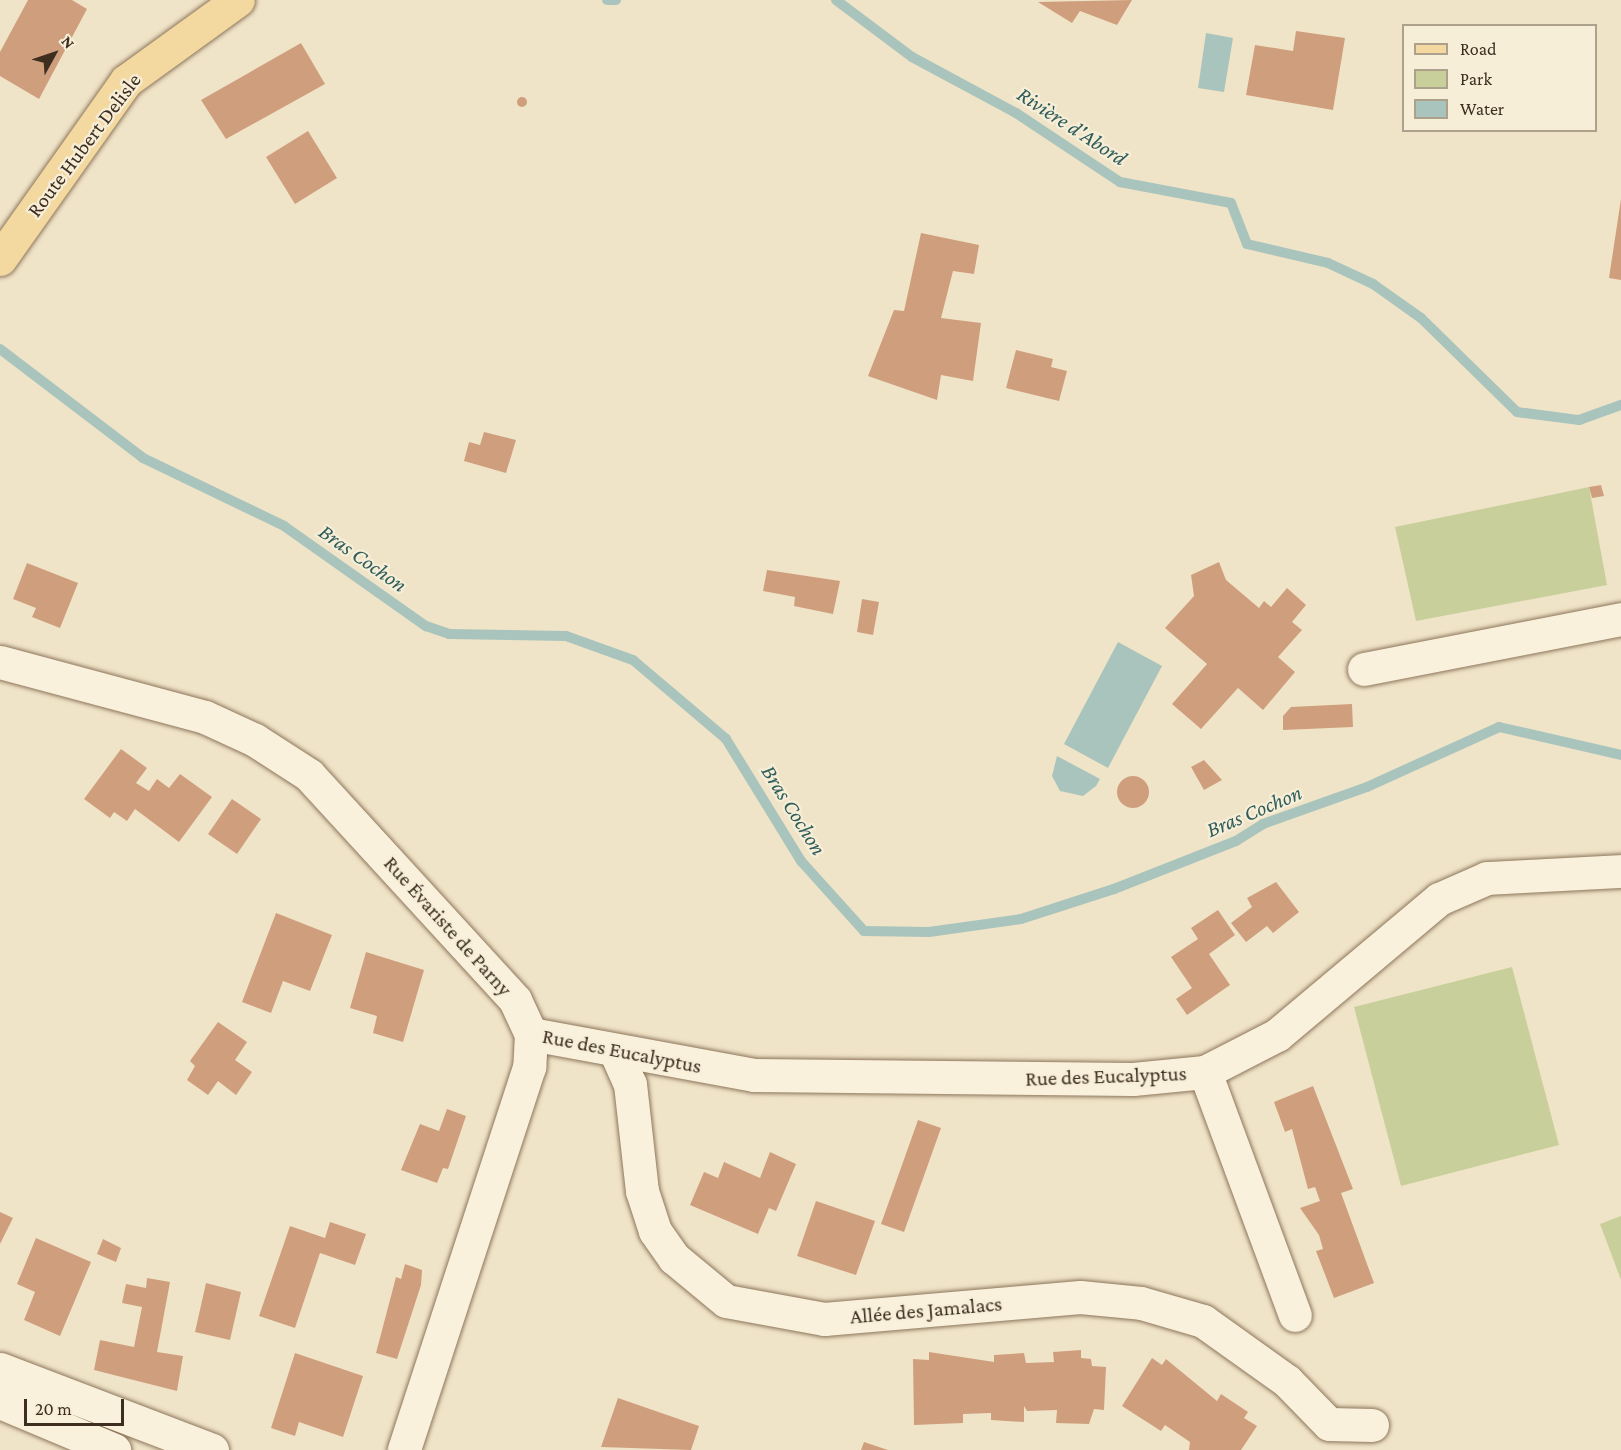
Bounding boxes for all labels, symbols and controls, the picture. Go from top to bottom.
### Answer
north arrow [24,24,84,84]
legend [1402,24,1597,132]
text: N [58,32,78,52]
text: Road [1460,39,1497,59]
street label: Route Hubert Delisle [22,68,146,222]
text: Park [1460,69,1492,89]
water label: Rivière d'Abord [1012,81,1132,171]
text: Water [1460,99,1504,119]
water label: Bras Cochon [314,518,412,598]
water label: Bras Cochon [756,760,832,860]
water label: Bras Cochon [1202,779,1306,843]
street label: Rue Évariste de Parny [379,851,517,1001]
street label: Rue des Eucalyptus [540,1023,704,1079]
street label: Rue des Eucalyptus [1025,1061,1187,1091]
street label: Allée des Jamalacs [849,1291,1003,1329]
scale bar [27,1387,128,1425]
text: 20 m [35,1399,72,1419]

